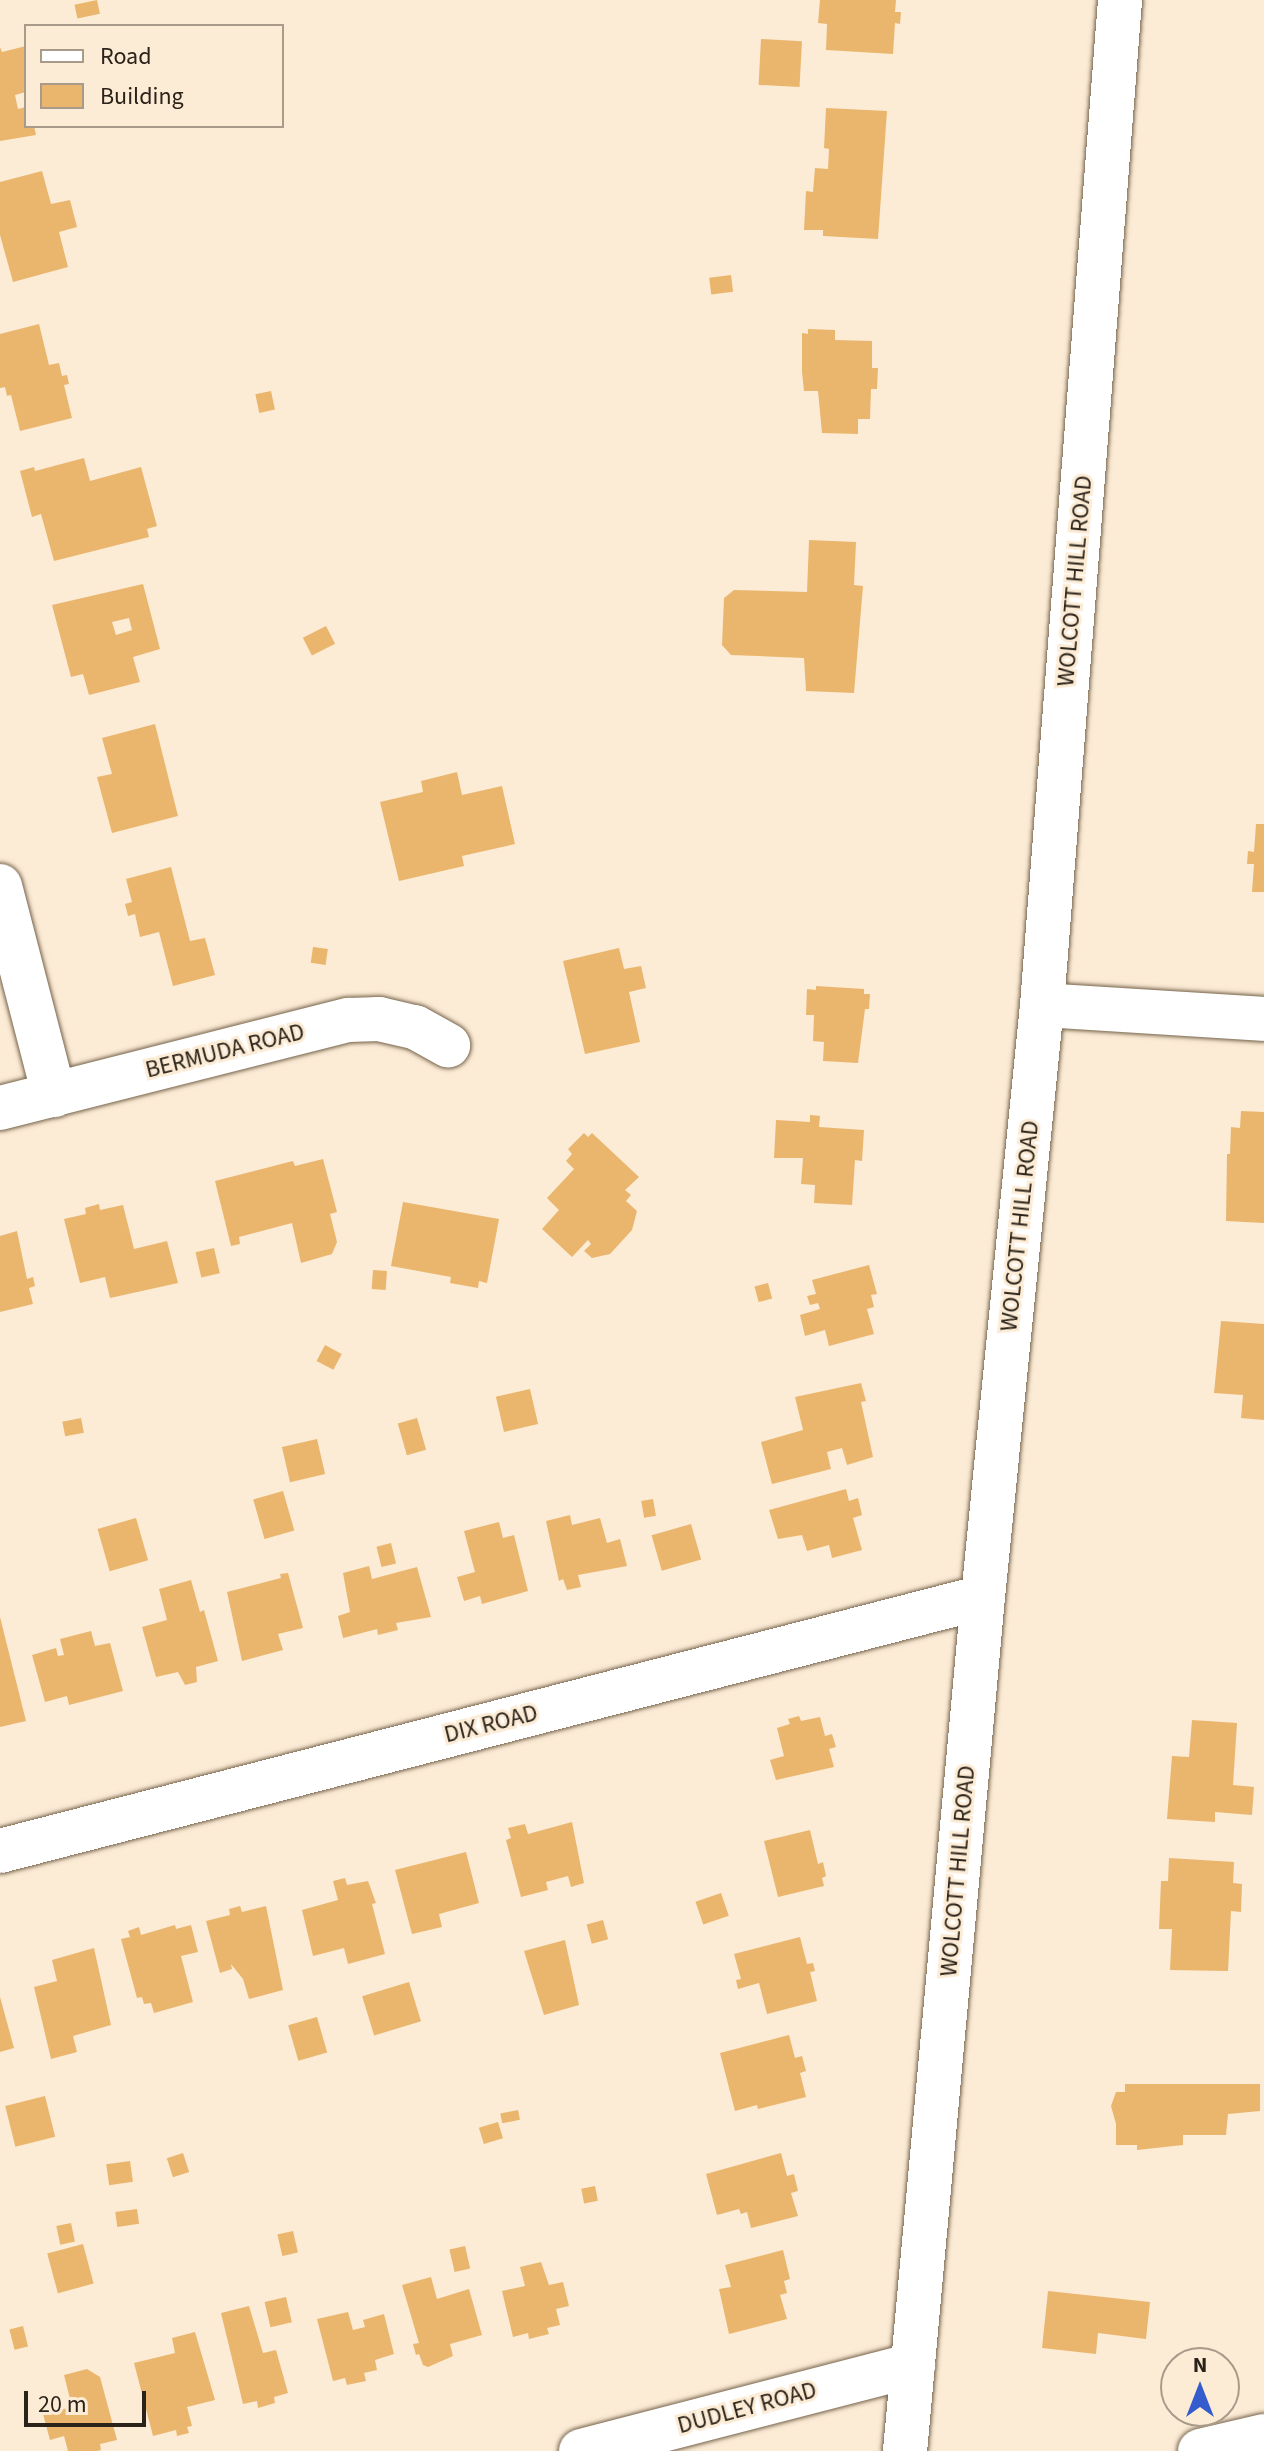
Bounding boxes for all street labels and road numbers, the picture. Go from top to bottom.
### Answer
street label: WOLCOTT HILL ROAD [1051,474,1099,688]
street label: BERMUDA ROAD [143,1017,307,1085]
street label: WOLCOTT HILL ROAD [995,1119,1045,1333]
street label: DIX ROAD [441,1698,541,1750]
street label: WOLCOTT HILL ROAD [934,1764,982,1978]
street label: DUDLEY ROAD [674,2376,820,2440]

